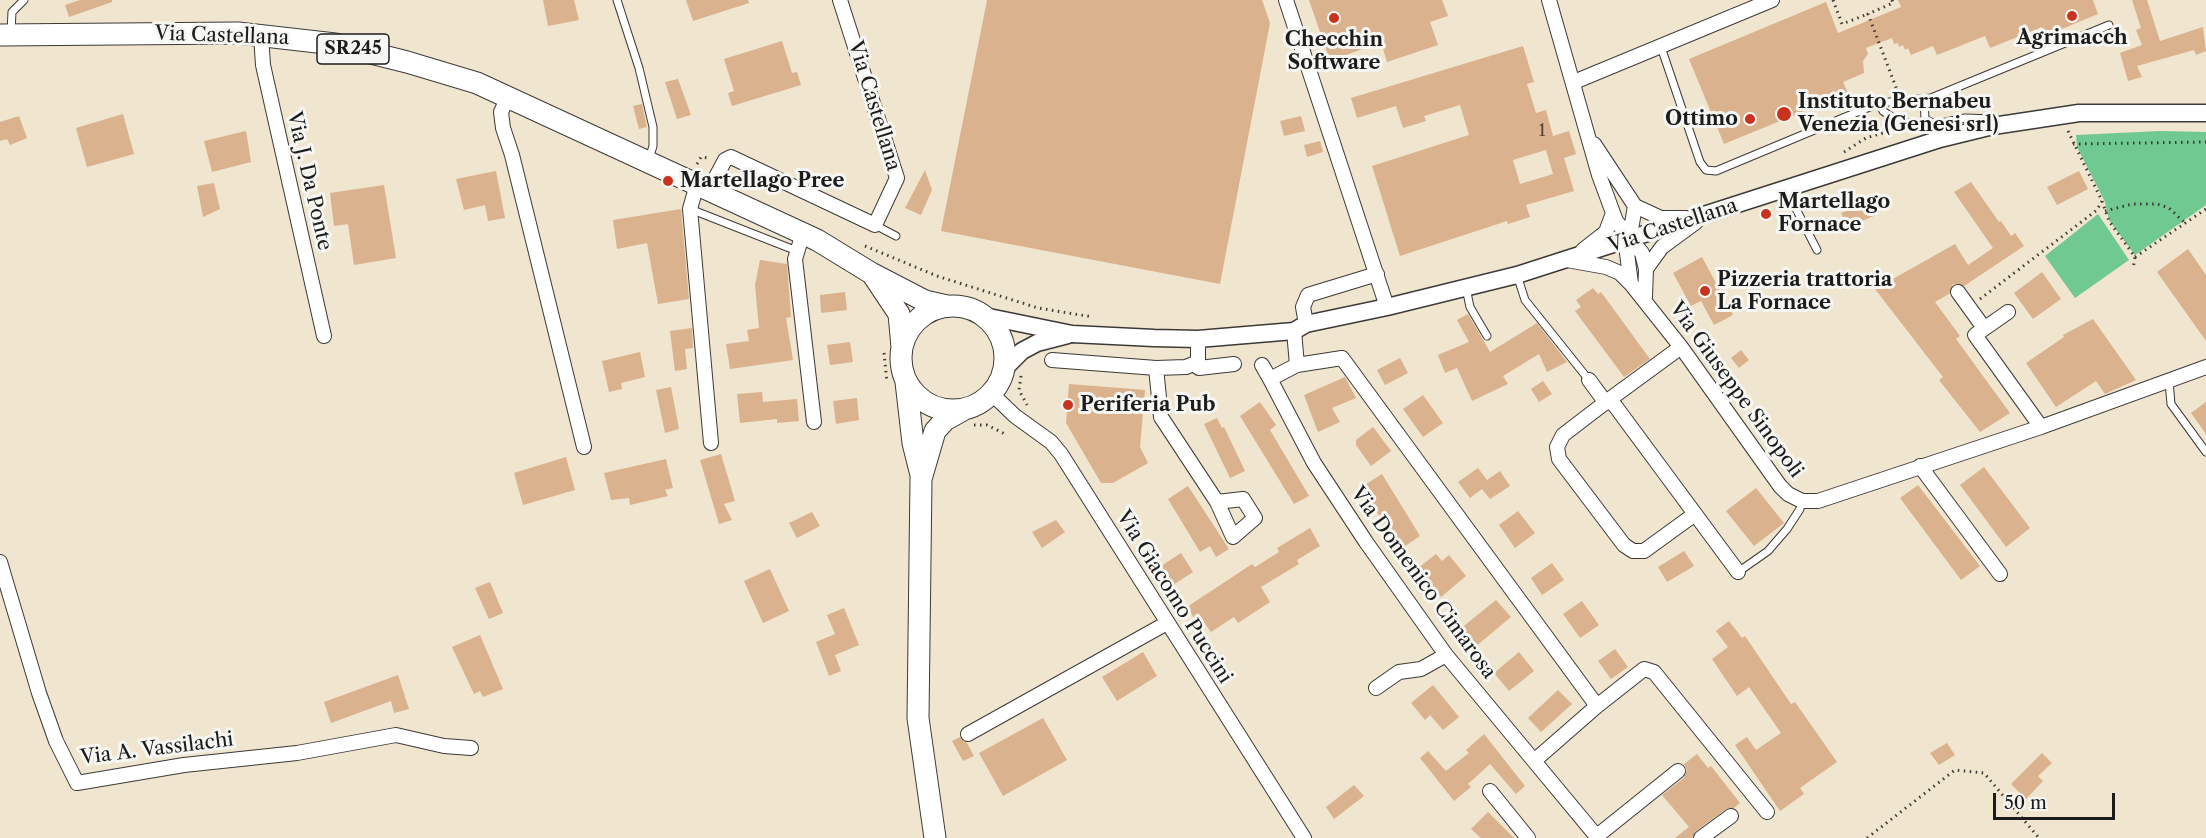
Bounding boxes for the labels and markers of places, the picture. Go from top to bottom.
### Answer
marker: Agrimacch [2065,9,2079,23]
marker: Checchin Software [1327,11,1341,25]
place label: Agrimacch [2016,26,2128,50]
place label: Checchin Software [1285,28,1383,75]
place label: Instituto Bernabeu Venezia (Genesi srl) [1798,90,1998,137]
marker: Instituto Bernabeu Venezia (Genesi srl) [1775,105,1793,123]
place label: Ottimo [1665,107,1738,131]
marker: Ottimo [1743,112,1757,126]
place label: Martellago Pree [680,169,844,193]
marker: Martellago Pree [661,174,675,188]
place label: Martellago Fornace [1778,190,1890,237]
marker: Martellago Fornace [1759,207,1773,221]
place label: Pizzeria trattoria La Fornace [1717,268,1892,315]
marker: Pizzeria trattoria La Fornace [1698,284,1712,298]
place label: Periferia Pub [1080,393,1216,417]
marker: Periferia Pub [1061,398,1075,412]

